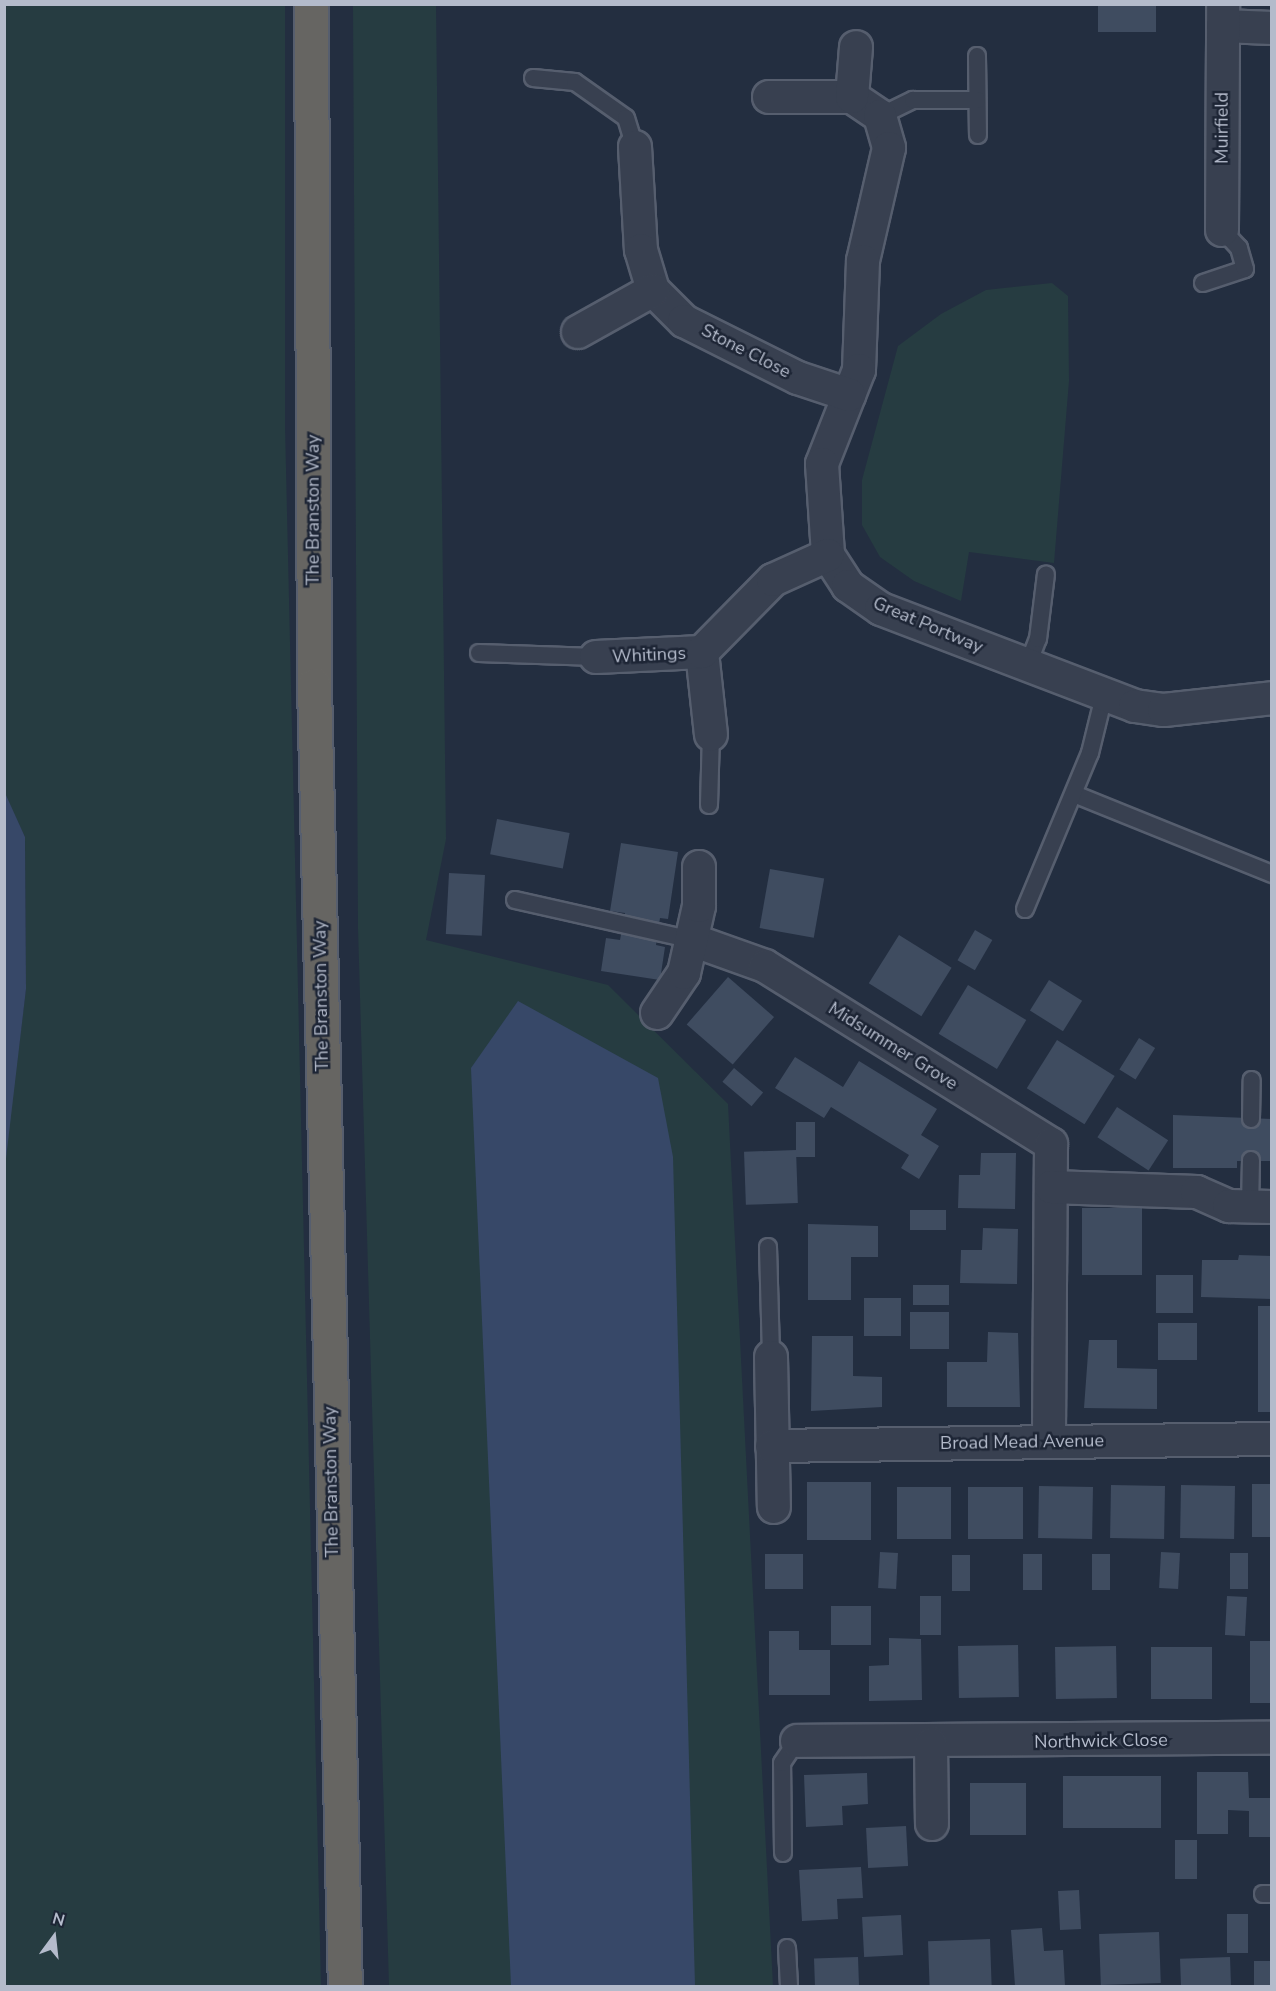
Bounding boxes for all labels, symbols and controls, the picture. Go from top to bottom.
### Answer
street label: Muirfield [1211,92,1233,164]
street label: Stone Close [698,319,794,383]
street label: The Branston Way [302,435,324,585]
street label: Great Portway [870,592,986,658]
street label: Whitings [611,642,687,668]
street label: The Branston Way [309,920,333,1072]
street label: Midsummer Grove [824,998,962,1094]
street label: The Branston Way [319,1406,343,1558]
street label: Broad Mead Avenue [940,1430,1104,1454]
street label: Northwick Close [1034,1729,1168,1753]
north arrow [24,1907,84,1967]
text: N [50,1907,67,1932]

